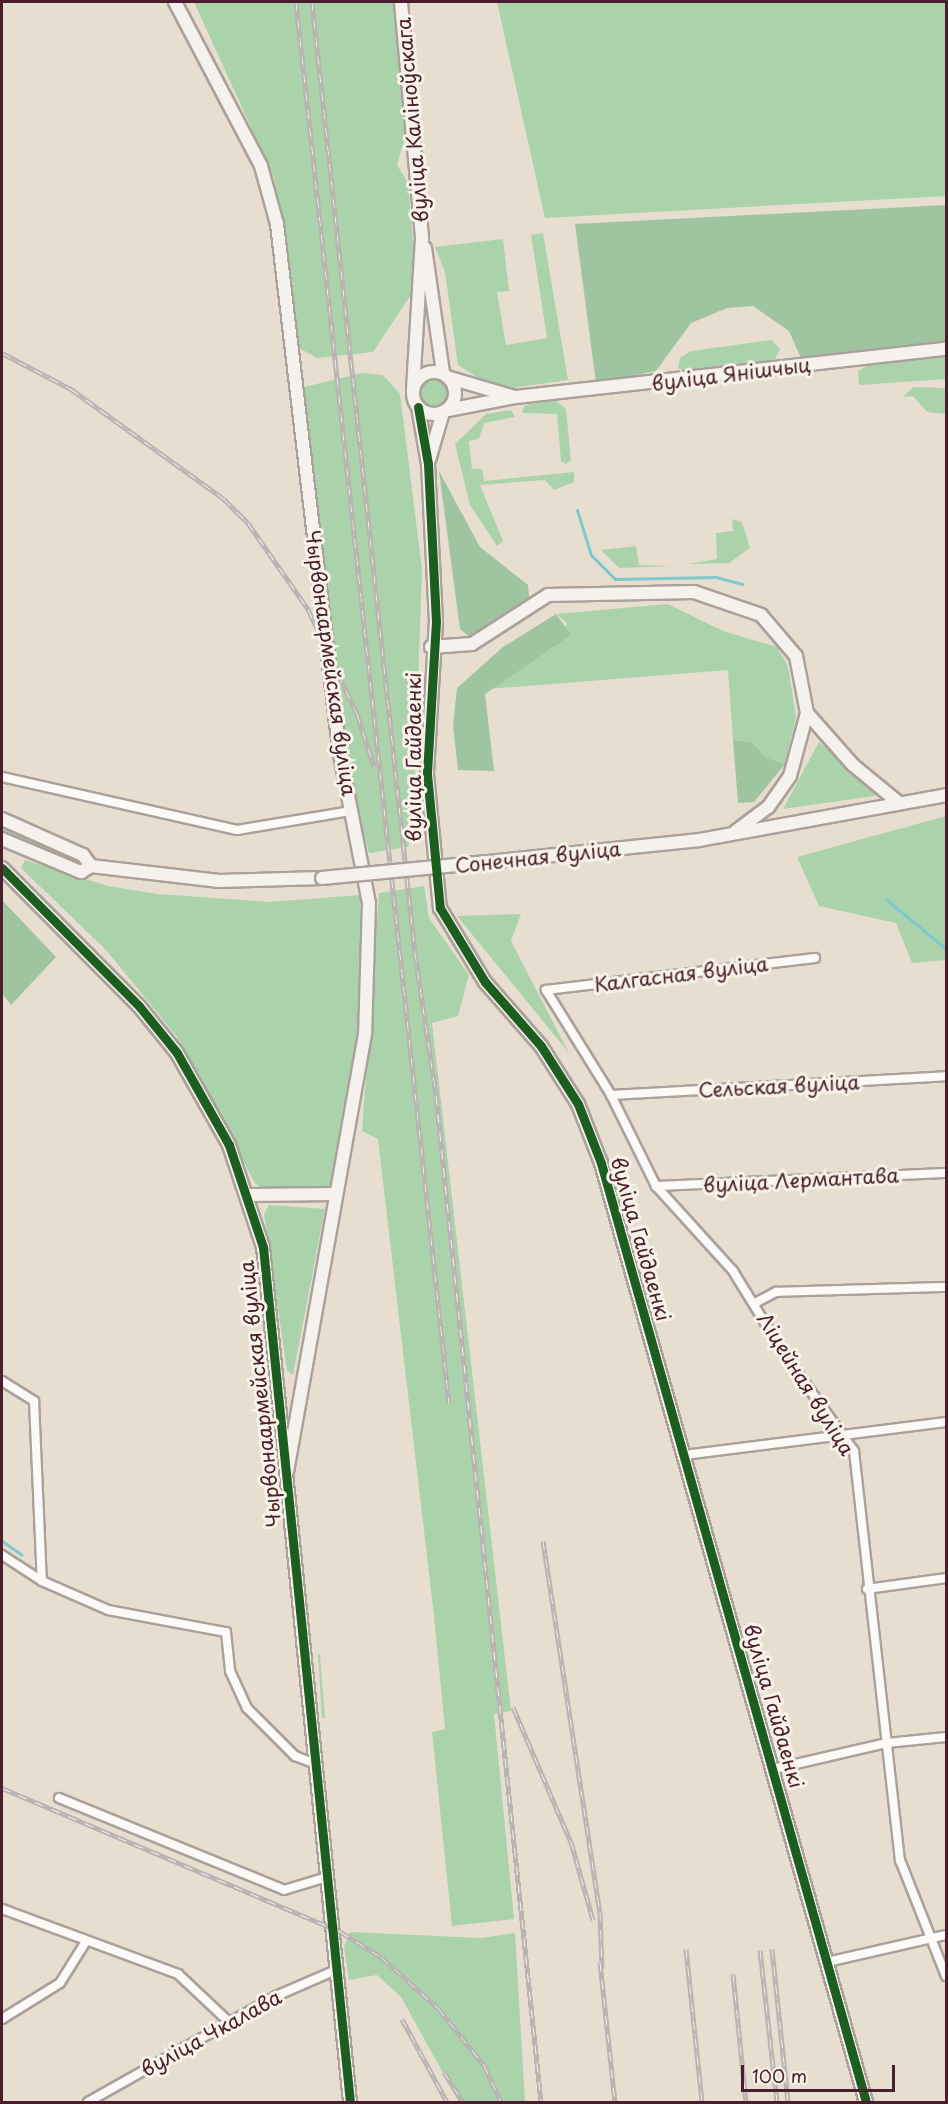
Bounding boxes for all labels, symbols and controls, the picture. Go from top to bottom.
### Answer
street label: вуліца Каліноўскага [391,17,433,223]
street label: вуліца Янішчыц [650,352,812,396]
street label: Чырвонаармейская вуліца [300,528,362,798]
street label: вуліца Гайдаенкі [401,673,425,841]
street label: Сонечная вуліца [453,836,623,878]
street label: Калгасная вуліца [592,951,770,997]
street label: Сельская вуліца [697,1070,861,1102]
street label: вуліца Гайдаенкі [606,1155,676,1323]
street label: вуліца Лермантава [702,1163,900,1197]
street label: Чырвонаармейская вуліца [234,1259,286,1529]
street label: Ліцейная вуліца [752,1308,860,1460]
street label: вуліца Гайдаенкі [739,1622,809,1790]
street label: вуліца Чкалава [136,1984,286,2082]
scale bar [744,2053,898,2091]
text: 100 m [752,2062,807,2089]

